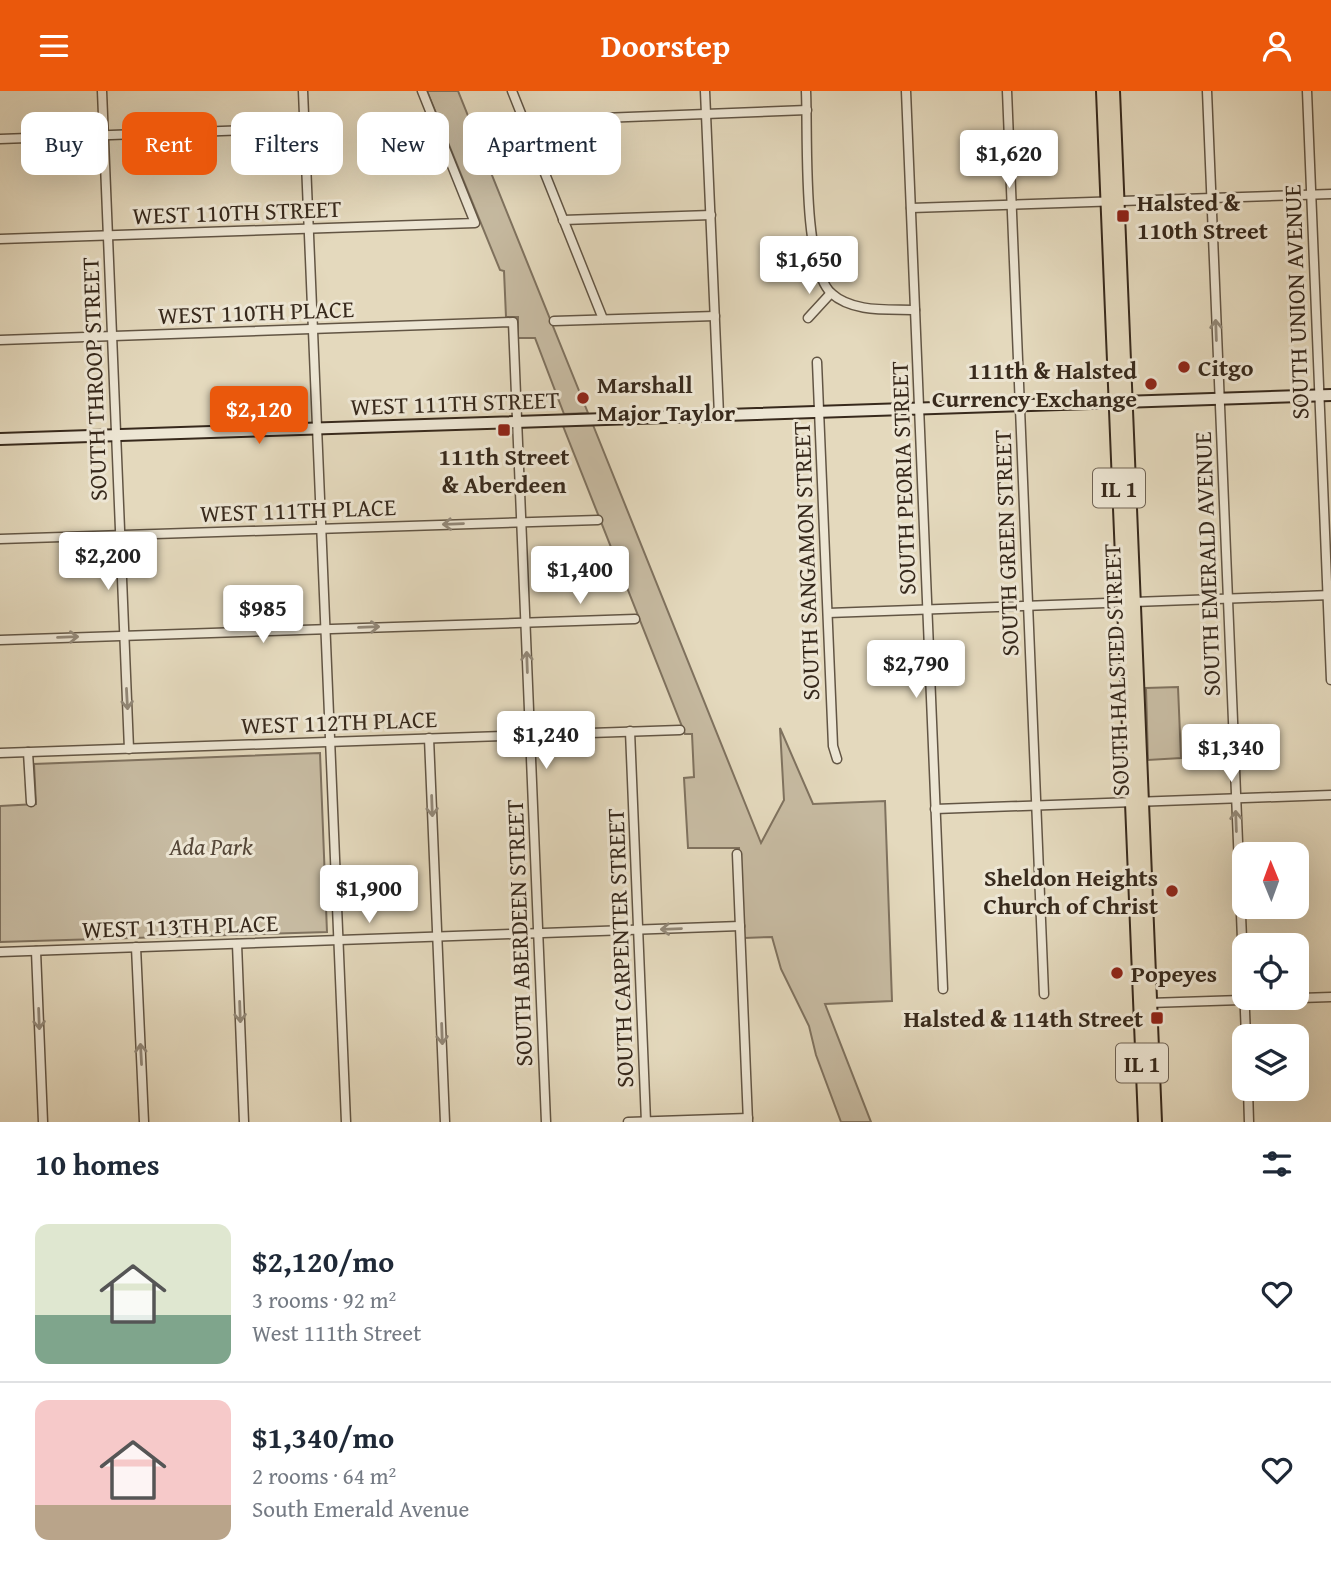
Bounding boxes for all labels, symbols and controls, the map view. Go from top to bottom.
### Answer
text: Doorstep [601,22,730,69]
icon: menu [35,27,73,65]
icon: person [1258,27,1296,65]
chip: Buy [21,112,108,175]
chip: Rent [122,112,217,175]
chip: Filters [231,112,343,175]
chip: New [357,112,449,175]
chip: Apartment [463,112,621,175]
pin: $1,620 [952,131,1066,190]
text: $1,620 [976,136,1042,169]
street label: SOUTH UNION AVENUE [1274,184,1318,420]
place label: Halsted & 110th Street [1137,185,1268,248]
street label: WEST 110TH STREET [132,191,342,233]
marker: Halsted & 110th Street [1115,208,1131,224]
pin: $1,650 [752,237,866,296]
text: $1,650 [776,242,842,275]
street label: SOUTH THROOP STREET [72,256,116,502]
street label: WEST 110TH PLACE [157,291,355,333]
one-way arrow [1210,319,1223,342]
place label: Citgo [1198,350,1254,385]
place label: 111th & Halsted Currency Exchange [932,353,1137,416]
marker: Citgo [1176,359,1192,375]
street label: SOUTH PEORIA STREET [881,360,925,596]
place label: Marshall Major Taylor [597,367,735,430]
marker: 111th & Halsted Currency Exchange [1143,376,1159,392]
street label: WEST 111TH STREET [350,382,560,424]
pin: $2,120 [202,387,316,446]
marker: Marshall Major Taylor [575,390,591,406]
text: $2,120 [226,392,292,425]
street label: SOUTH SANGAMON STREET [784,421,828,701]
marker: 111th Street & Aberdeen [496,422,512,438]
street label: SOUTH GREEN STREET [985,429,1027,657]
street label: SOUTH EMERALD AVENUE [1185,431,1229,697]
place label: 111th Street & Aberdeen [439,439,569,502]
road number: IL 1 [1093,469,1145,507]
street label: WEST 111TH PLACE [199,489,397,531]
one-way arrow [442,518,465,531]
pin: $2,200 [51,533,165,592]
text: $2,200 [75,538,141,571]
street label: SOUTH HALSTED STREET [1094,543,1138,797]
pin: $1,400 [523,547,637,606]
text: $1,400 [547,552,613,585]
pin: $985 [222,585,304,645]
text: $985 [239,591,287,624]
one-way arrow [357,621,380,634]
one-way arrow [56,631,79,644]
pin: $2,790 [859,641,973,700]
text: $2,790 [883,646,949,679]
one-way arrow [521,651,534,674]
one-way arrow [120,687,133,710]
street label: WEST 112TH PLACE [240,701,438,743]
pin: $1,240 [489,711,603,771]
text: $1,240 [513,717,579,750]
pin: $1,340 [1174,725,1288,784]
text: $1,340 [1198,730,1264,763]
one-way arrow [426,795,439,818]
street label: SOUTH ABERDEEN STREET [497,799,541,1067]
street label: SOUTH CARPENTER STREET [598,808,642,1088]
one-way arrow [1230,810,1243,833]
park label: Ada Park [168,829,253,864]
north arrow [1232,842,1309,919]
map controls [1232,842,1309,1101]
place label: Sheldon Heights Church of Christ [984,860,1158,923]
pin: $1,900 [312,865,426,925]
text: $1,900 [336,871,402,904]
marker: Sheldon Heights Church of Christ [1164,883,1180,899]
street label: WEST 113TH PLACE [81,905,279,947]
one-way arrow [660,922,683,935]
button: locate [1232,933,1309,1010]
place label: Popeyes [1131,956,1217,991]
marker: Popeyes [1109,965,1125,981]
one-way arrow [233,1000,246,1023]
place label: Halsted & 114th Street [903,1001,1143,1036]
one-way arrow [32,1007,45,1030]
marker: Halsted & 114th Street [1149,1010,1165,1026]
one-way arrow [435,1022,448,1045]
button: layers [1232,1024,1309,1101]
one-way arrow [134,1043,147,1066]
road number: IL 1 [1116,1044,1168,1083]
text: 10 homes [35,1142,160,1186]
icon: filters [1258,1145,1296,1183]
text: $2,120/mo [252,1239,394,1283]
icon: home [91,1252,175,1336]
icon: heart [1258,1275,1296,1313]
text: 3 rooms · 92 m² [252,1283,396,1316]
text: West 111th Street [252,1316,421,1349]
text: $1,340/mo [252,1415,394,1459]
icon: home [91,1428,175,1512]
icon: heart [1258,1451,1296,1489]
text: 2 rooms · 64 m² [252,1459,396,1492]
text: South Emerald Avenue [252,1492,469,1525]

